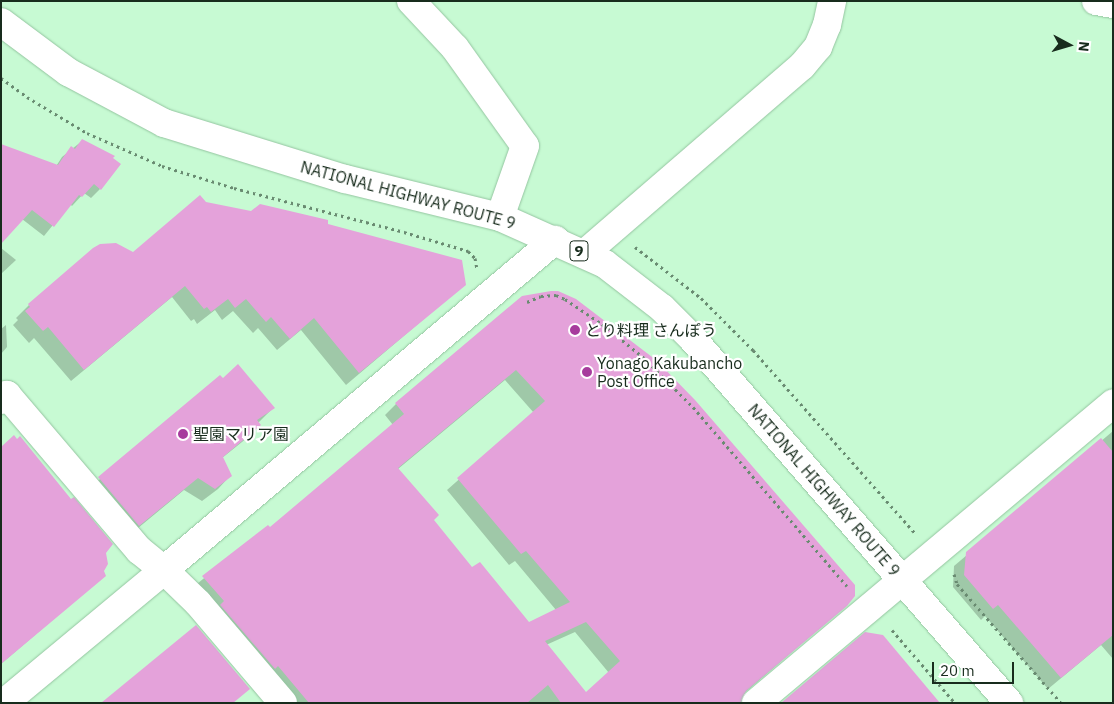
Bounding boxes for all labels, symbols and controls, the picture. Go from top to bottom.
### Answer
north arrow [1044,20,1094,70]
text: N [1074,41,1093,53]
street label: NATIONAL HIGHWAY ROUTE 9 [298,157,518,233]
road number: 9 [569,238,589,264]
place label: とり料理 さんぽう [585,320,717,340]
marker: とり料理 さんぽう [569,324,581,336]
place label: Yonago Kakubancho Post Office [597,353,742,391]
marker: Yonago Kakubancho Post Office [581,366,593,378]
street label: NATIONAL HIGHWAY ROUTE 9 [744,400,904,580]
place label: 聖園マリア園 [193,424,289,444]
marker: 聖園マリア園 [177,428,189,440]
scale bar [934,652,1016,684]
text: 20 m [940,661,975,680]

